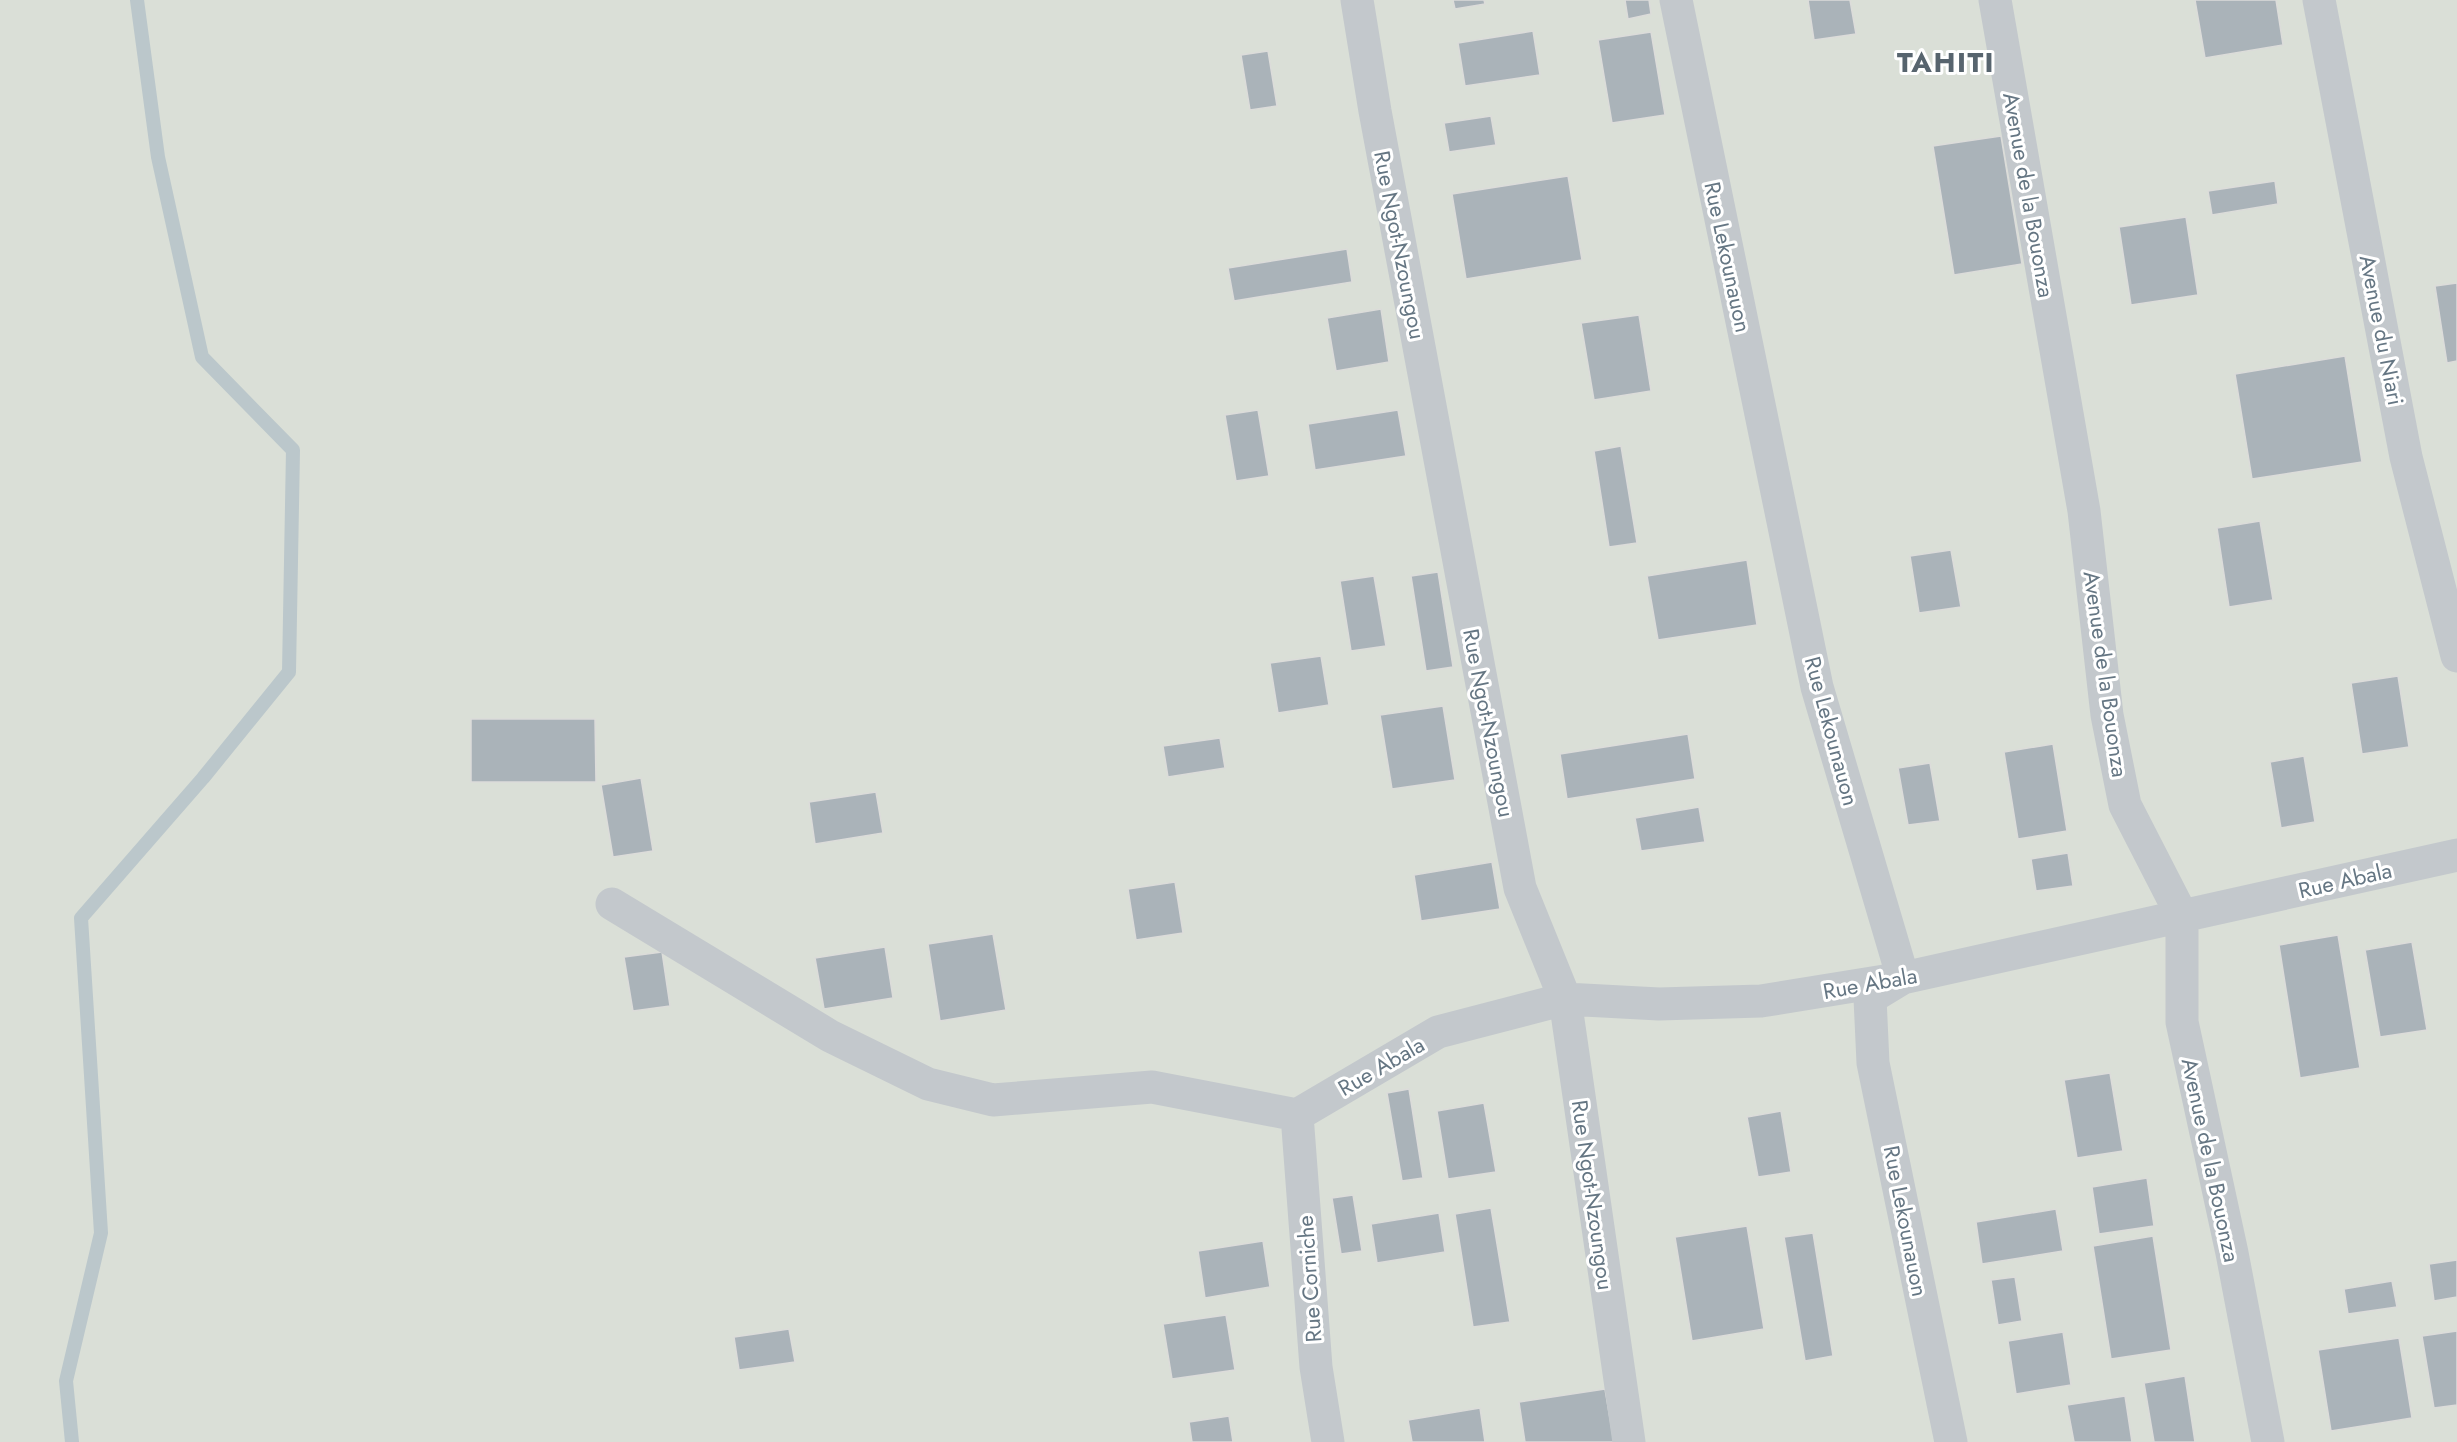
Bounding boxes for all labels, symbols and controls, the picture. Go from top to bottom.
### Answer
district label: TAHITI [1897,42,1995,83]
street label: Avenue de la Bouonza [1995,90,2063,300]
street label: Rue Ngot-Nzoungou [1366,148,1434,342]
street label: Rue Lekounauon [1696,179,1760,335]
street label: Avenue du Niari [2352,252,2412,408]
street label: Avenue de la Bouonza [2076,569,2136,779]
street label: Rue Ngot-Nzoungou [1455,626,1523,820]
street label: Rue Lekounauon [1797,653,1867,809]
street label: Rue Abala [2295,854,2395,906]
street label: Rue Abala [1820,959,1920,1007]
street label: Rue Abala [1332,1028,1430,1104]
street label: Avenue de la Bouonza [2174,1055,2248,1265]
street label: Rue Ngot-Nzoungou [1564,1098,1622,1292]
street label: Rue Lekounauon [1876,1143,1936,1299]
street label: Rue Corniche [1289,1214,1329,1344]

